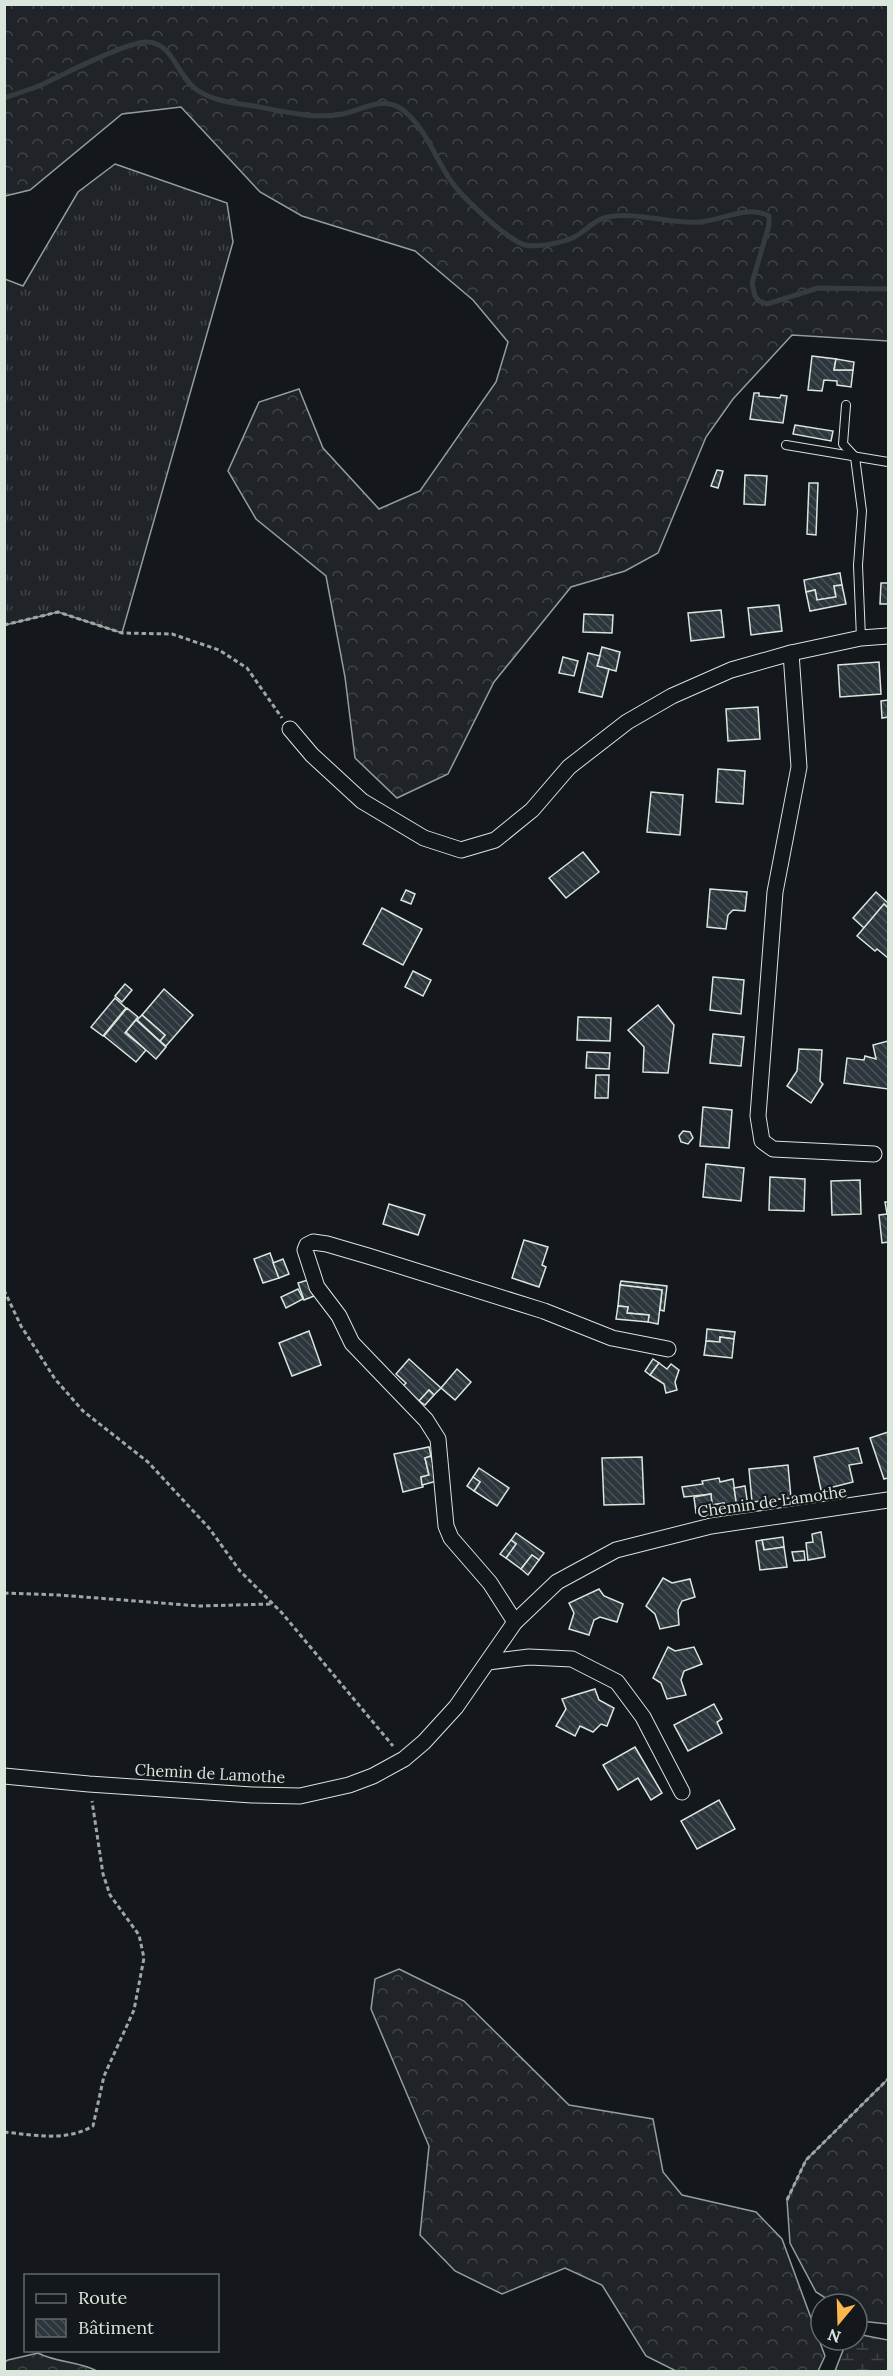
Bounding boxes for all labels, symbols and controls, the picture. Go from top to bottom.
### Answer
street label: Chemin de Lamothe [696,1481,848,1521]
street label: Chemin de Lamothe [134,1759,286,1787]
legend [24,2274,219,2352]
text: Route [78,2286,127,2309]
north arrow [809,2292,869,2352]
text: Bâtiment [78,2316,154,2339]
text: N [825,2325,843,2348]

